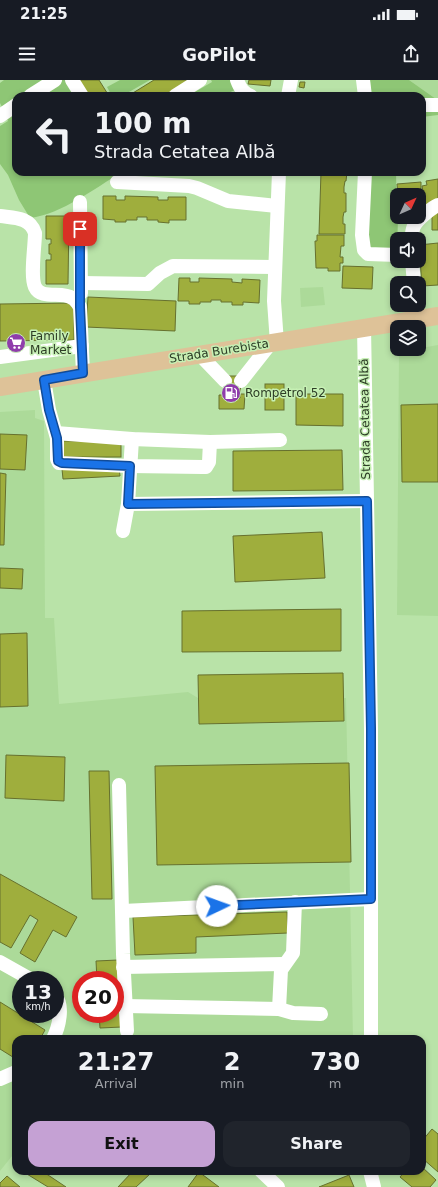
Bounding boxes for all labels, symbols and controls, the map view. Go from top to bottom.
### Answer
text: 21:25 [20,5,68,23]
icon: menu [16,43,38,65]
icon: share [400,43,422,65]
text: GoPilot [182,44,256,65]
text: 100 m [94,107,191,140]
icon: left [28,108,80,160]
text: Strada Cetatea Albă [94,141,275,162]
north arrow [390,188,426,224]
map controls [390,188,426,356]
pin [63,212,97,246]
icon: arrive [69,218,91,240]
button: sound [390,232,426,268]
button: search [390,276,426,312]
button: layers [390,320,426,356]
place label: Family Market [30,329,72,357]
supermarket icon: Family Market [5,332,27,354]
street label: Strada Burebista [168,336,270,366]
street label: Strada Cetatea Albă [357,358,373,480]
fuel station icon: Rompetrol 52 [220,382,242,404]
place label: Rompetrol 52 [245,386,326,400]
position arrow [196,885,238,927]
speed limit sign: 20 [72,971,124,1023]
text: 13 [24,980,52,1004]
text: km/h [25,1001,51,1012]
text: 21:27 [78,1048,154,1076]
text: 2 [224,1048,240,1076]
text: 730 [310,1048,360,1076]
text: Arrival [95,1076,137,1091]
text: min [220,1076,244,1091]
text: m [329,1076,342,1091]
button: Exit [28,1121,215,1167]
button: Share [223,1121,410,1167]

